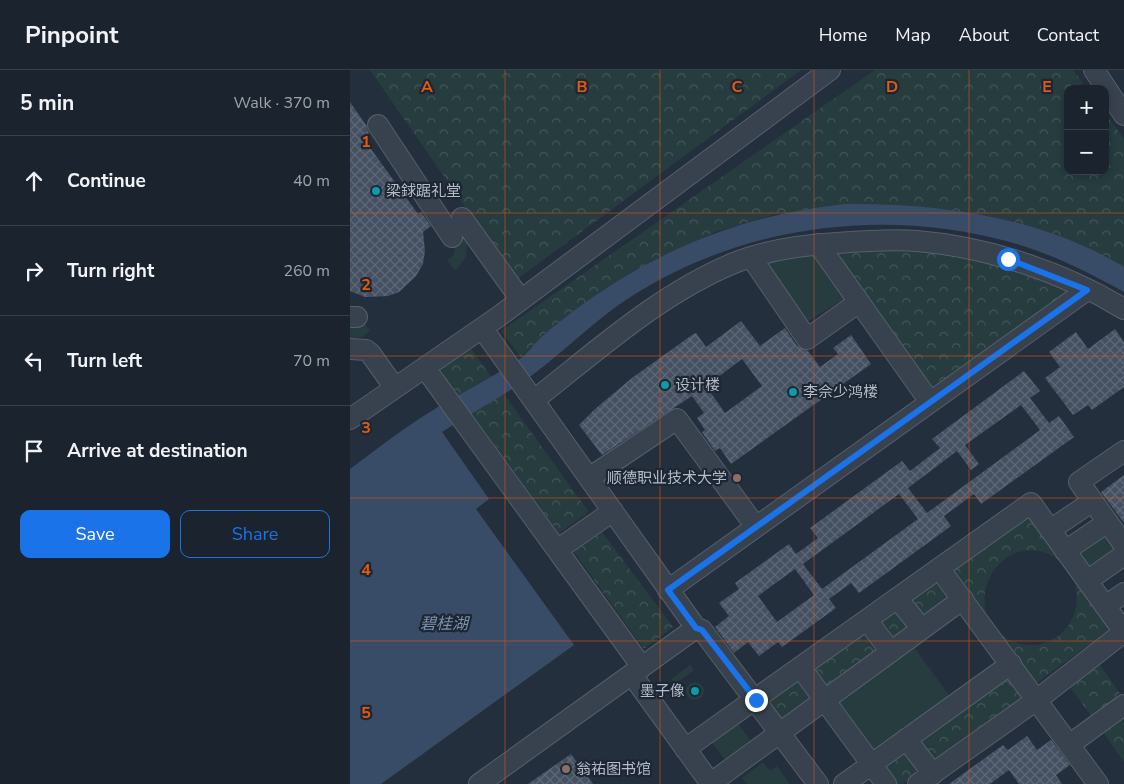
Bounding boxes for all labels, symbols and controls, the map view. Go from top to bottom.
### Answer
text: Pinpoint [25,19,118,51]
text: Home [819,23,867,47]
text: Map [895,23,931,47]
text: About [959,23,1009,47]
text: Contact [1037,23,1099,47]
text: A [421,76,433,98]
text: B [576,76,588,98]
text: C [732,76,743,98]
text: D [886,76,898,98]
text: E [1042,76,1052,98]
map controls [1064,85,1109,175]
button: + [1064,85,1109,130]
text: 5 min [20,89,74,117]
text: Walk · 370 m [234,92,330,114]
button: − [1064,130,1109,175]
text: 1 [361,131,371,153]
icon: ahead [20,167,48,195]
text: Continue [67,168,146,194]
text: 40 m [293,170,330,192]
place label: 梁銶踞礼堂 [386,181,461,201]
marker: 梁銶踞礼堂 [370,185,382,197]
route start [997,248,1020,271]
icon: right [20,257,48,285]
text: Turn right [67,258,154,284]
text: 260 m [283,260,330,282]
text: 2 [361,274,371,296]
icon: left [20,347,48,375]
text: Turn left [67,348,142,374]
text: 70 m [293,350,330,372]
place label: 设计楼 [675,375,720,395]
marker: 设计楼 [659,379,671,391]
place label: 李佘少鸿楼 [803,382,878,402]
marker: 李佘少鸿楼 [787,386,799,398]
text: 3 [361,417,371,439]
icon: arrive [20,437,48,465]
text: Arrive at destination [67,438,248,464]
place label: 顺德职业技术大学 [607,468,727,488]
marker: 顺德职业技术大学 [731,472,743,484]
button: Save [20,510,170,558]
button: Share [180,510,330,558]
text: 4 [361,559,371,581]
water label: 碧桂湖 [420,613,471,635]
place label: 墨子像 [640,681,685,701]
marker: 墨子像 [689,685,701,697]
route end [745,689,768,712]
text: 5 [361,702,371,724]
place label: 翁祐图书馆 [576,759,651,779]
marker: 翁祐图书馆 [560,763,572,775]

